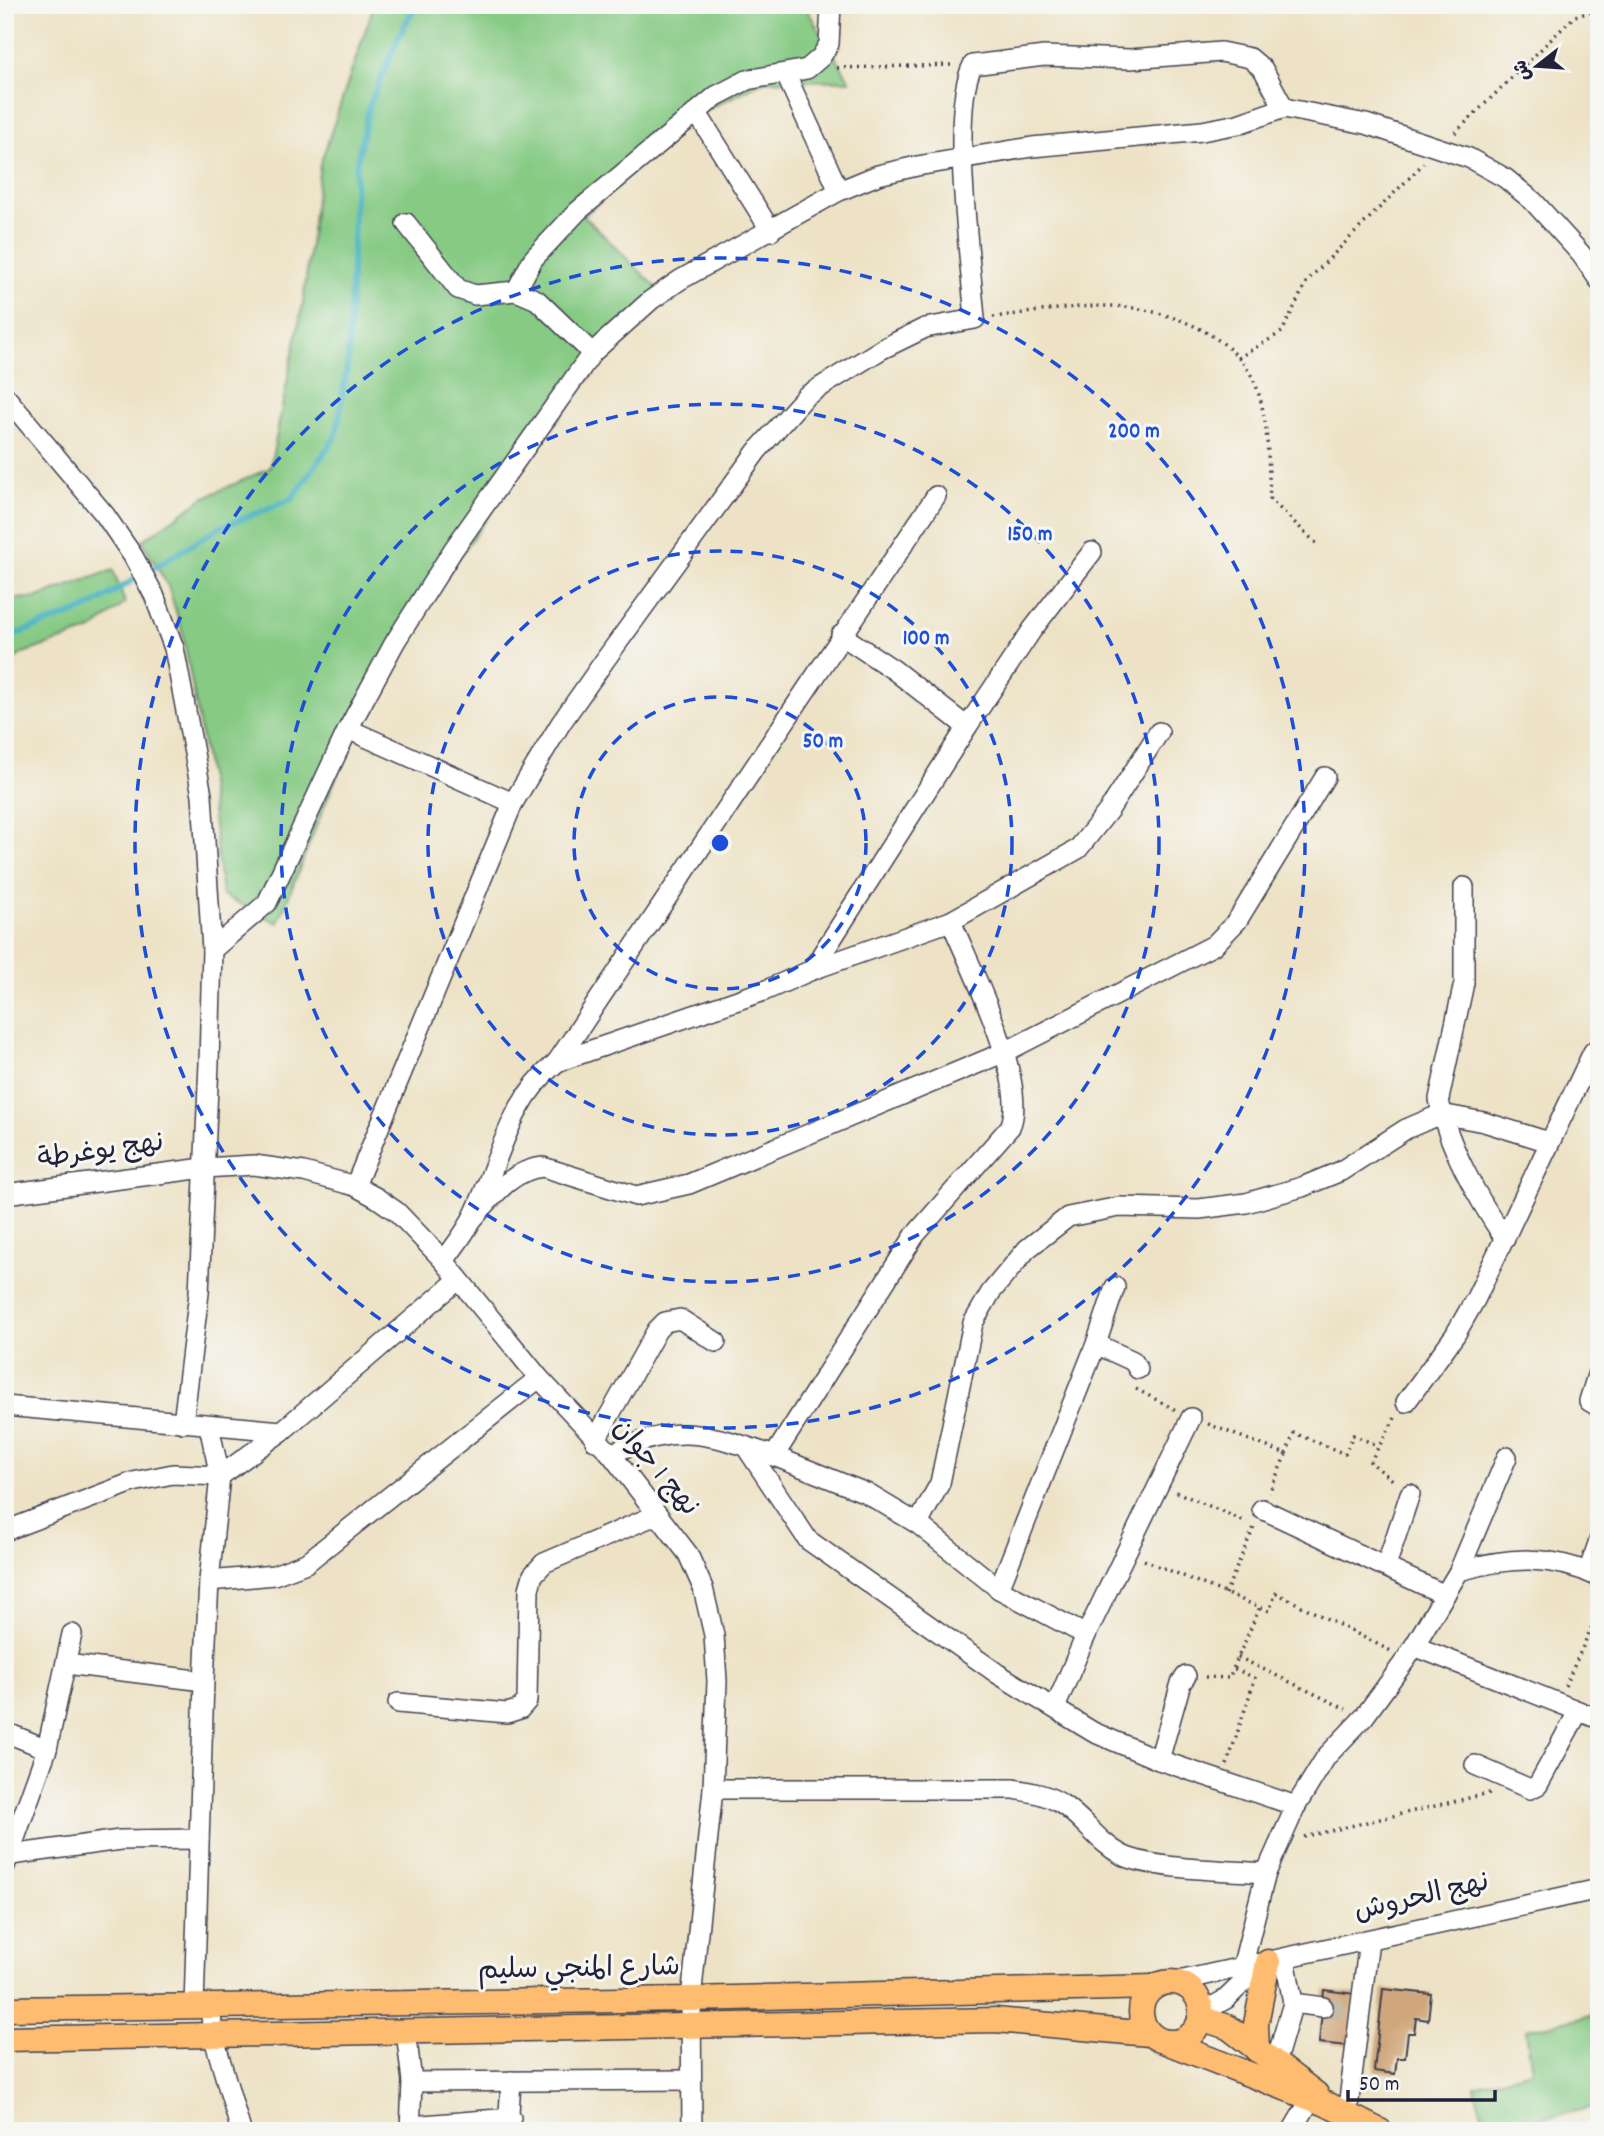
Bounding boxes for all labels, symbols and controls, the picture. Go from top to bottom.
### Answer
north arrow [1502,32,1572,102]
text: ش [1508,56,1540,84]
text: 200 m [1108,418,1160,448]
text: 150 m [1007,521,1053,551]
text: 100 m [903,625,949,655]
text: 50 m [803,728,843,758]
centre of rings [708,831,732,855]
street label: نهج يوغرطة [35,1124,167,1182]
street label: نهج 1 جوان [601,1411,707,1527]
street label: نهج الحروش [1351,1864,1493,1934]
street label: شارع المنجي سليم [478,1949,680,1993]
scale bar [1348,2059,1496,2103]
text: 50 m [1359,2071,1399,2101]

